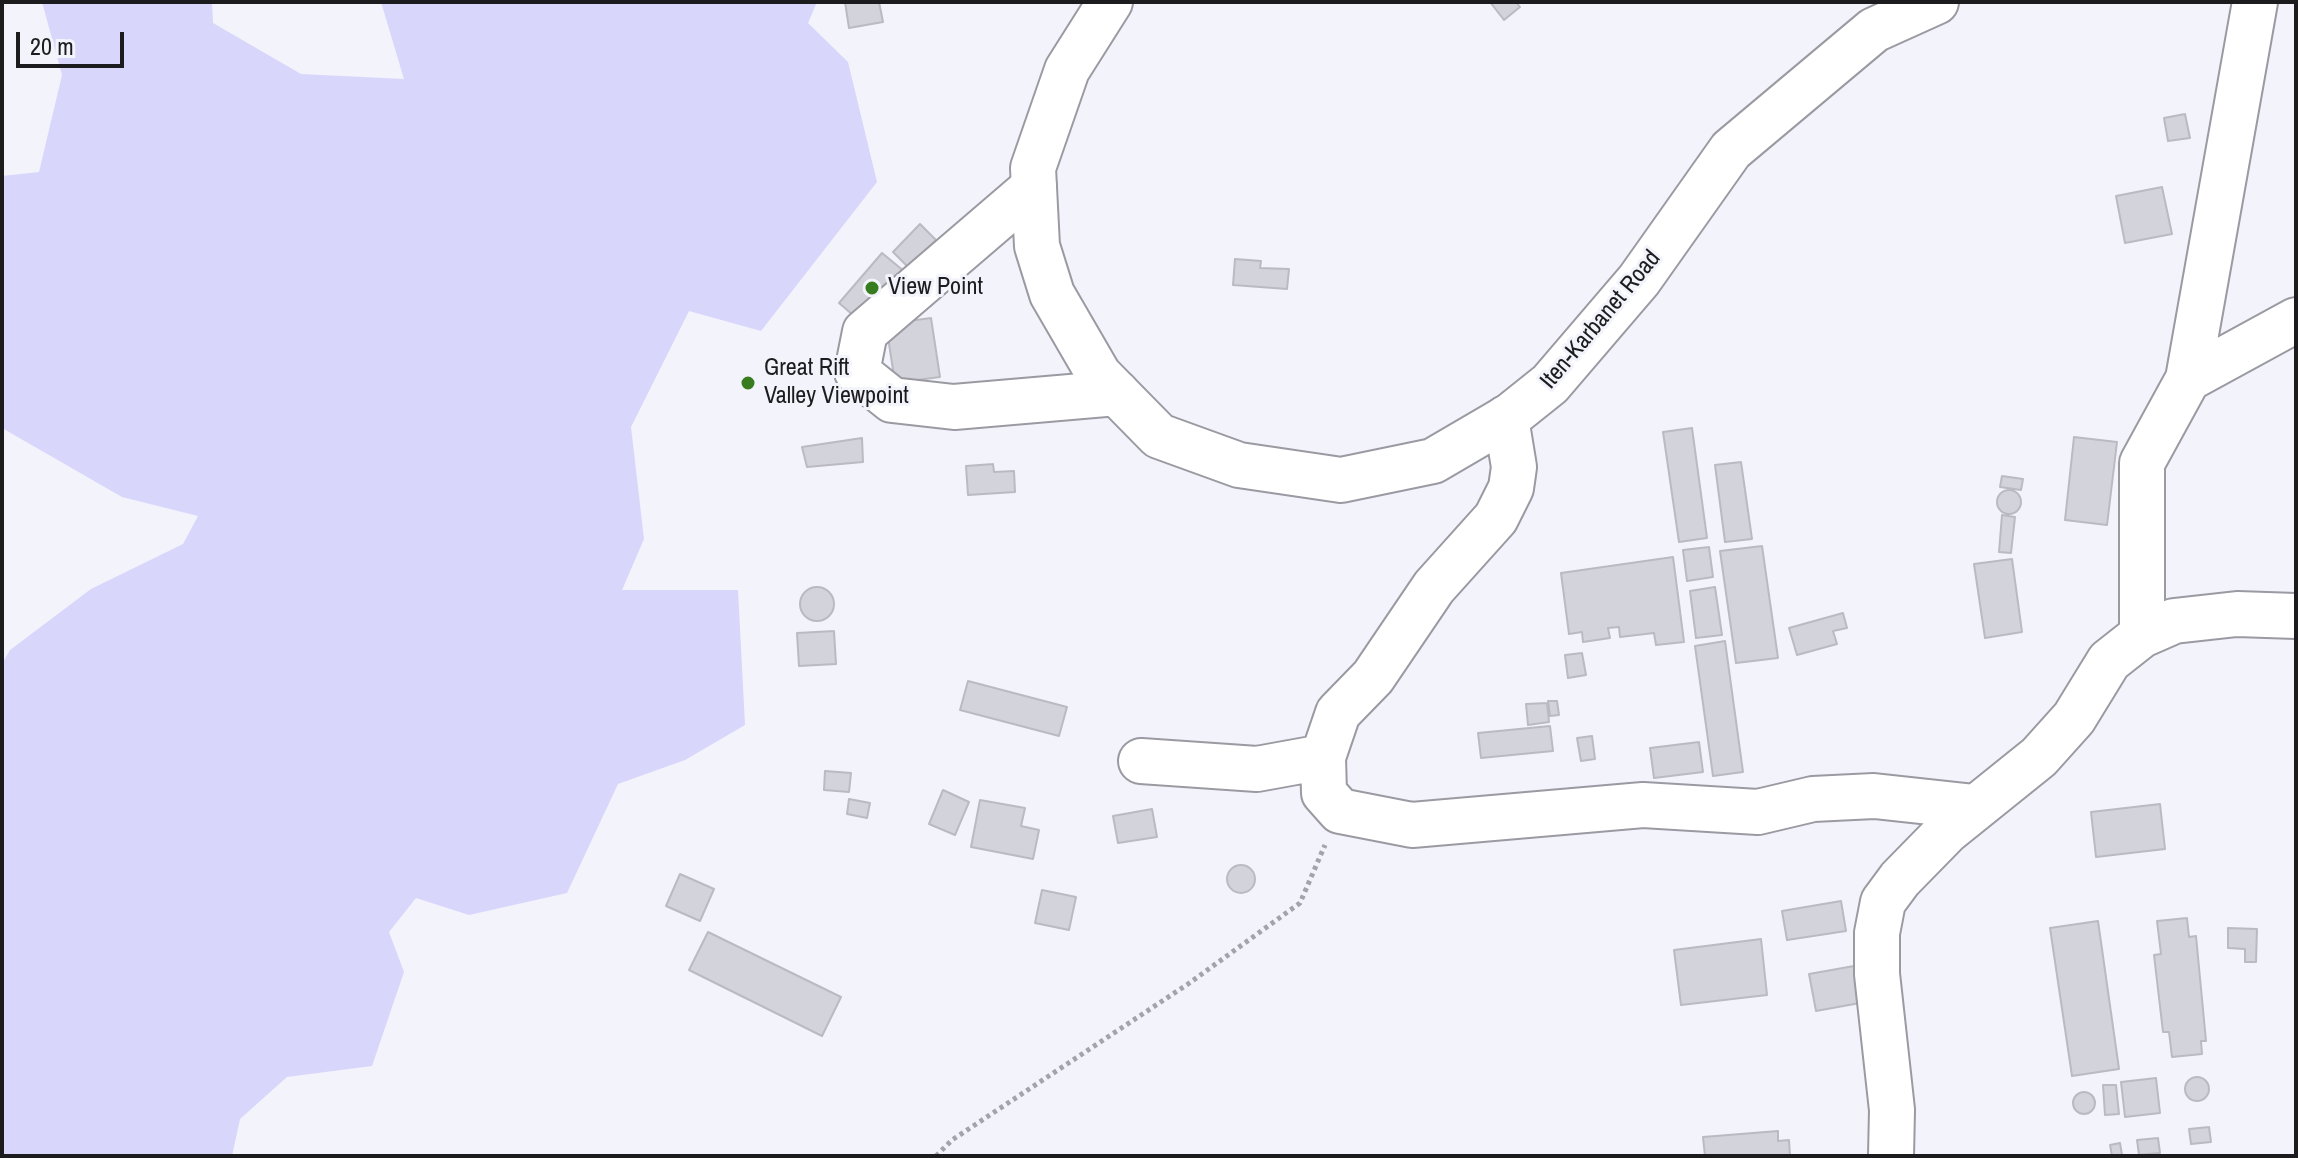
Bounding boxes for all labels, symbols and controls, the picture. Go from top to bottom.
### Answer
scale bar [20,16,128,66]
text: 20 m [30,30,74,62]
street label: Iten-Karbanet Road [1535,245,1667,395]
place label: View Point [888,274,983,302]
marker: View Point [863,279,881,297]
place label: Great Rift Valley Viewpoint [764,355,909,411]
marker: Great Rift Valley Viewpoint [739,374,757,392]

